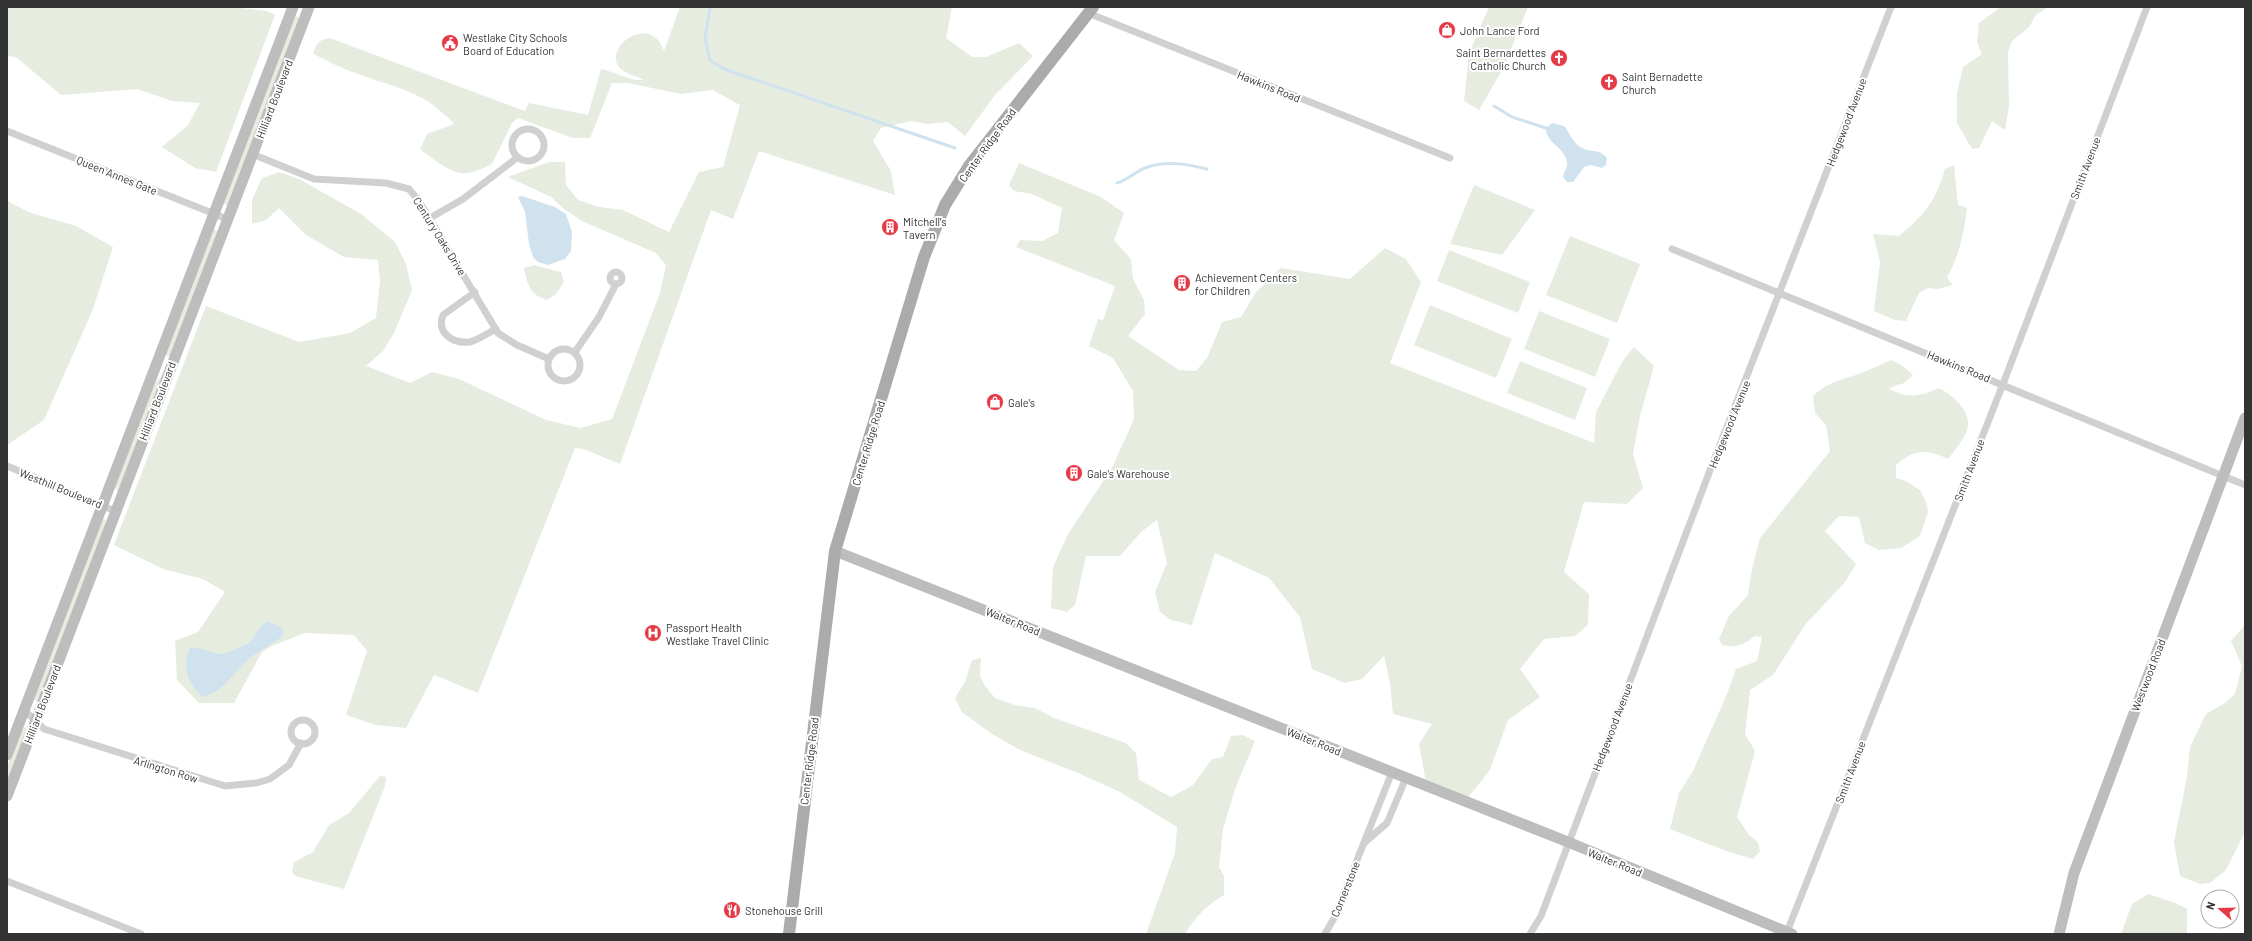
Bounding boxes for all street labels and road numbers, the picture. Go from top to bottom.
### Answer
street label: Hilliard Boulevard [253,58,295,140]
street label: Hawkins Road [1236,67,1302,105]
street label: Hedgewood Avenue [1823,76,1869,168]
street label: Center Ridge Road [956,106,1018,184]
street label: Smith Avenue [2067,135,2103,201]
street label: Queen Annes Gate [75,153,159,197]
street label: Century Oaks Drive [411,194,469,278]
street label: Hawkins Road [1926,347,1992,385]
street label: Hilliard Boulevard [136,360,178,442]
street label: Hedgewood Avenue [1705,378,1753,470]
street label: Center Ridge Road [849,399,887,487]
street label: Smith Avenue [1951,437,1987,503]
street label: Westhill Boulevard [18,466,104,510]
street label: Walter Road [984,604,1042,638]
street label: Westwood Road [2128,637,2168,713]
street label: Hilliard Boulevard [21,663,63,745]
street label: Hedgewood Avenue [1589,681,1635,773]
street label: Center Ridge Road [797,716,821,806]
street label: Walter Road [1285,724,1343,758]
street label: Smith Avenue [1832,739,1868,805]
street label: Arlington Row [132,753,200,785]
street label: Walter Road [1586,845,1644,879]
street label: Cornerstone [1328,859,1362,919]

